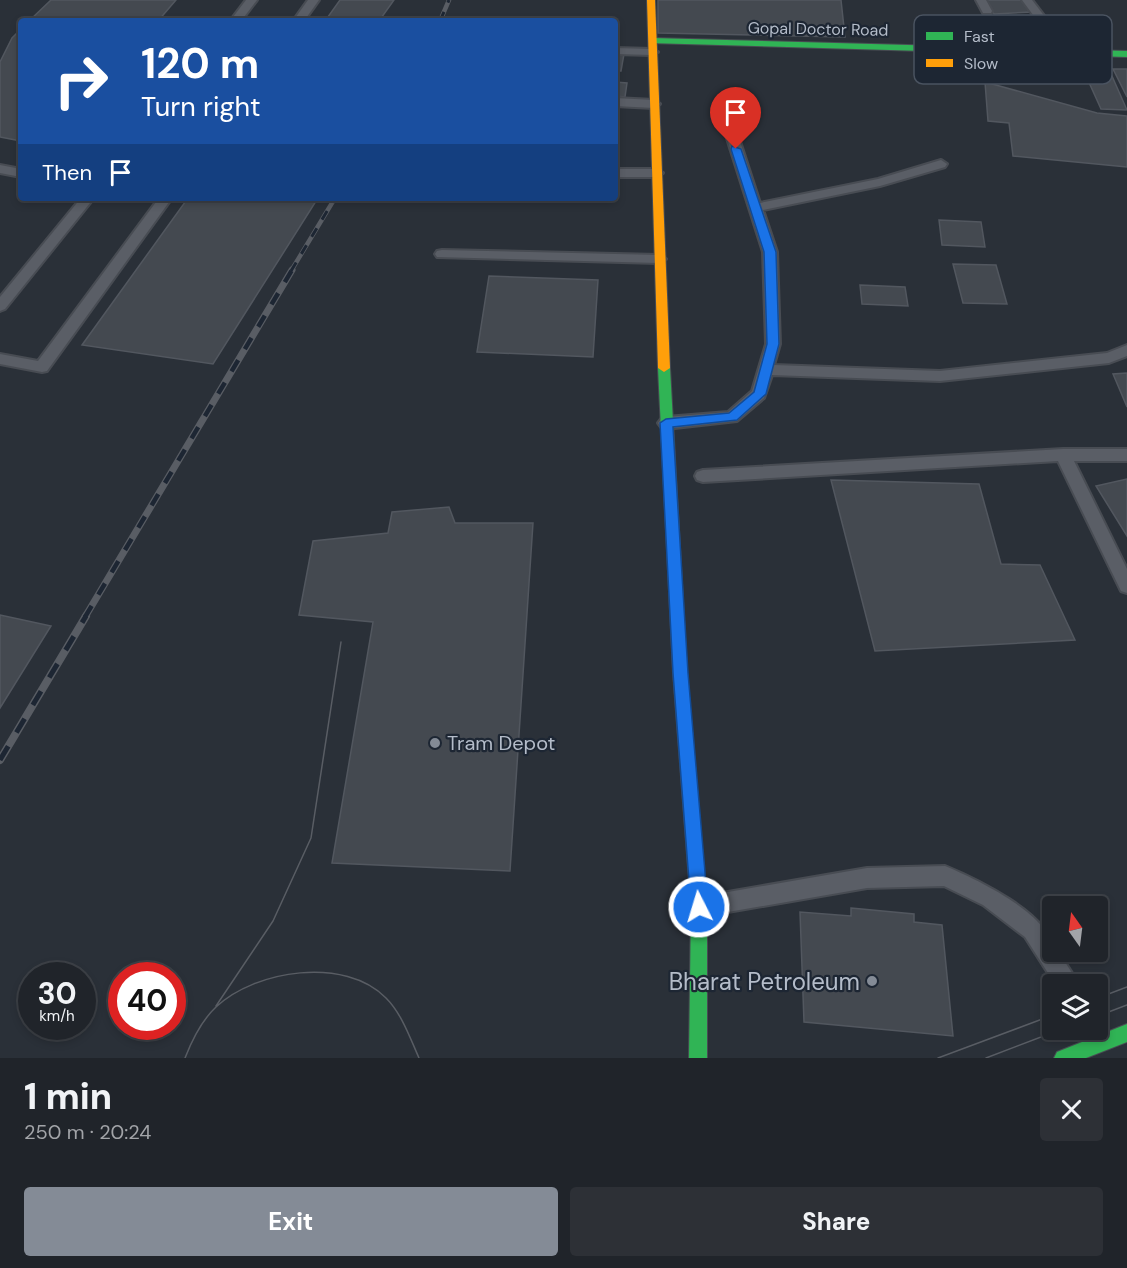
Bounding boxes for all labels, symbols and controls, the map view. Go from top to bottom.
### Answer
legend [914,15,1112,84]
street label: Gopal Doctor Road [748,17,888,41]
text: Fast [964,26,995,47]
text: 120 m [141,36,259,91]
icon: right [42,42,120,120]
text: Slow [964,53,998,74]
pin [710,87,761,149]
text: Turn right [141,89,261,124]
icon: arrive [719,96,752,129]
icon: arrive [104,156,137,189]
text: Then [42,158,92,187]
place label: Tram Depot [447,730,556,756]
marker: Tram Depot [428,736,442,750]
position arrow [667,875,731,939]
north arrow [1042,896,1108,962]
map controls [1042,896,1108,1040]
speed limit sign: 40 [108,962,186,1040]
place label: Bharat Petroleum [669,966,860,997]
text: 30 [37,974,77,1013]
marker: Bharat Petroleum [865,974,879,988]
button: layers [1042,974,1108,1040]
text: km/h [39,1006,75,1026]
text: 1 min [24,1073,112,1120]
button: close [1040,1078,1103,1141]
text: 250 m · 20:24 [24,1119,152,1145]
button: Exit [24,1187,558,1256]
button: Share [570,1187,1103,1256]

